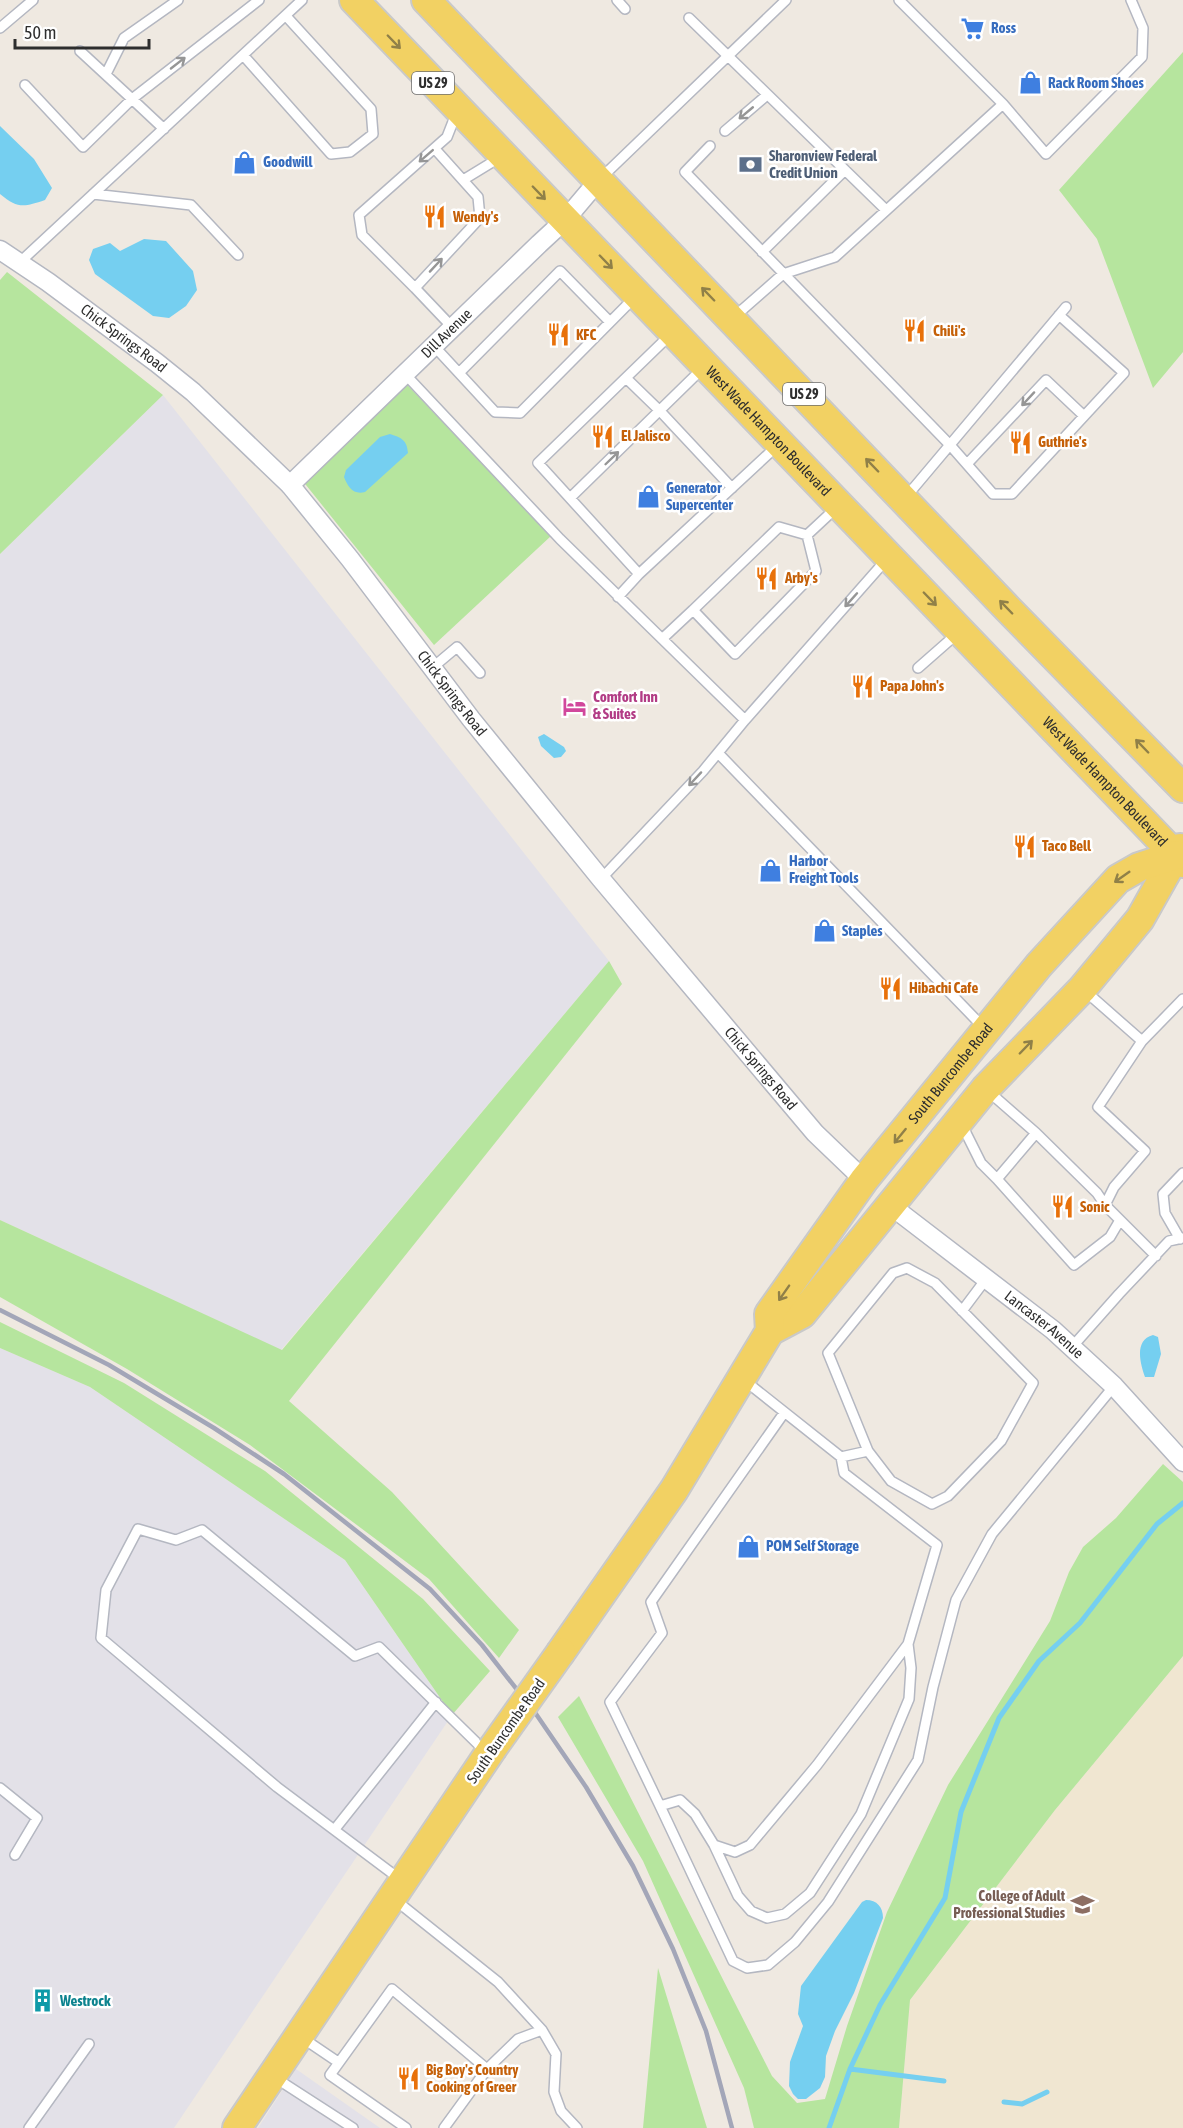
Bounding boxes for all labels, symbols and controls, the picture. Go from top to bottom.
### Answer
scale bar [15,12,148,50]
supermarket icon: Ross [960,15,986,41]
place label: Ross [991,19,1017,36]
text: 50 m [24,22,56,43]
one-way arrow [387,35,402,50]
one-way arrow [170,57,186,69]
shop icon: Rack Room Shoes [1017,70,1043,96]
road number: US 29 [412,72,454,94]
place label: Rack Room Shoes [1048,74,1145,91]
one-way arrow [739,106,754,120]
place label: Sharonview Federal Credit Union [769,147,878,181]
shop icon: Goodwill [232,149,258,175]
one-way arrow [419,149,434,163]
bank icon: Sharonview Federal Credit Union [738,152,764,178]
place label: Goodwill [263,153,314,170]
one-way arrow [531,185,546,200]
restaurant icon: Wendy's [422,204,448,230]
place label: Wendy's [452,208,499,225]
one-way arrow [598,255,613,270]
one-way arrow [429,258,443,273]
one-way arrow [701,286,715,301]
street label: Chick Springs Road [78,300,170,375]
street label: Dill Avenue [418,305,475,361]
restaurant icon: Chili's [902,318,928,344]
restaurant icon: KFC [545,322,571,348]
place label: Chili's [933,322,966,339]
place label: KFC [576,326,596,343]
street label: West Wade Hampton Boulevard [703,363,835,499]
road number: US 29 [783,383,825,405]
one-way arrow [1021,391,1035,406]
restaurant icon: El Jalisco [590,423,616,449]
place label: El Jalisco [621,427,671,444]
restaurant icon: Guthrie's [1007,429,1033,455]
place label: Guthrie's [1038,433,1087,450]
one-way arrow [605,450,620,465]
one-way arrow [865,457,879,472]
place label: Generator Supercenter [666,479,734,513]
shop icon: Generator Supercenter [635,484,661,510]
restaurant icon: Arby's [754,565,780,591]
place label: Arby's [784,569,818,586]
one-way arrow [923,591,938,606]
one-way arrow [844,592,858,607]
one-way arrow [999,599,1013,614]
street label: Chick Springs Road [414,647,490,739]
restaurant icon: Papa John's [849,673,875,699]
place label: Papa John's [880,677,945,694]
place label: Comfort Inn & Suites [593,688,658,722]
hotel icon: Comfort Inn & Suites [562,693,588,719]
street label: West Wade Hampton Boulevard [1039,713,1171,850]
one-way arrow [1135,739,1149,754]
one-way arrow [688,771,702,786]
restaurant icon: Taco Bell [1011,833,1037,859]
place label: Taco Bell [1042,837,1092,854]
place label: Harbor Freight Tools [789,852,859,886]
shop icon: Harbor Freight Tools [758,857,784,883]
one-way arrow [1115,871,1131,883]
shop icon: Staples [811,918,837,944]
place label: Staples [842,922,883,939]
restaurant icon: Hibachi Cafe [878,975,904,1001]
place label: Hibachi Cafe [909,979,978,996]
street label: South Buncombe Road [905,1020,996,1127]
street label: Chick Springs Road [721,1023,801,1113]
one-way arrow [1019,1039,1033,1054]
one-way arrow [893,1128,906,1144]
restaurant icon: Sonic [1049,1194,1075,1220]
place label: Sonic [1080,1198,1110,1215]
one-way arrow [778,1285,790,1301]
street label: Lancaster Avenue [1001,1287,1087,1362]
shop icon: POM Self Storage [735,1533,761,1559]
place label: POM Self Storage [766,1537,859,1554]
street label: South Buncombe Road [463,1675,548,1786]
place label: College of Adult Professional Studies [953,1887,1066,1921]
school or university icon: College of Adult Professional Studies [1070,1892,1096,1918]
building icon: Westrock [29,1988,55,2014]
place label: Westrock [59,1992,111,2009]
place label: Big Boy's Country Cooking of Greer [426,2061,519,2095]
restaurant icon: Big Boy's Country Cooking of Greer [395,2066,421,2092]

